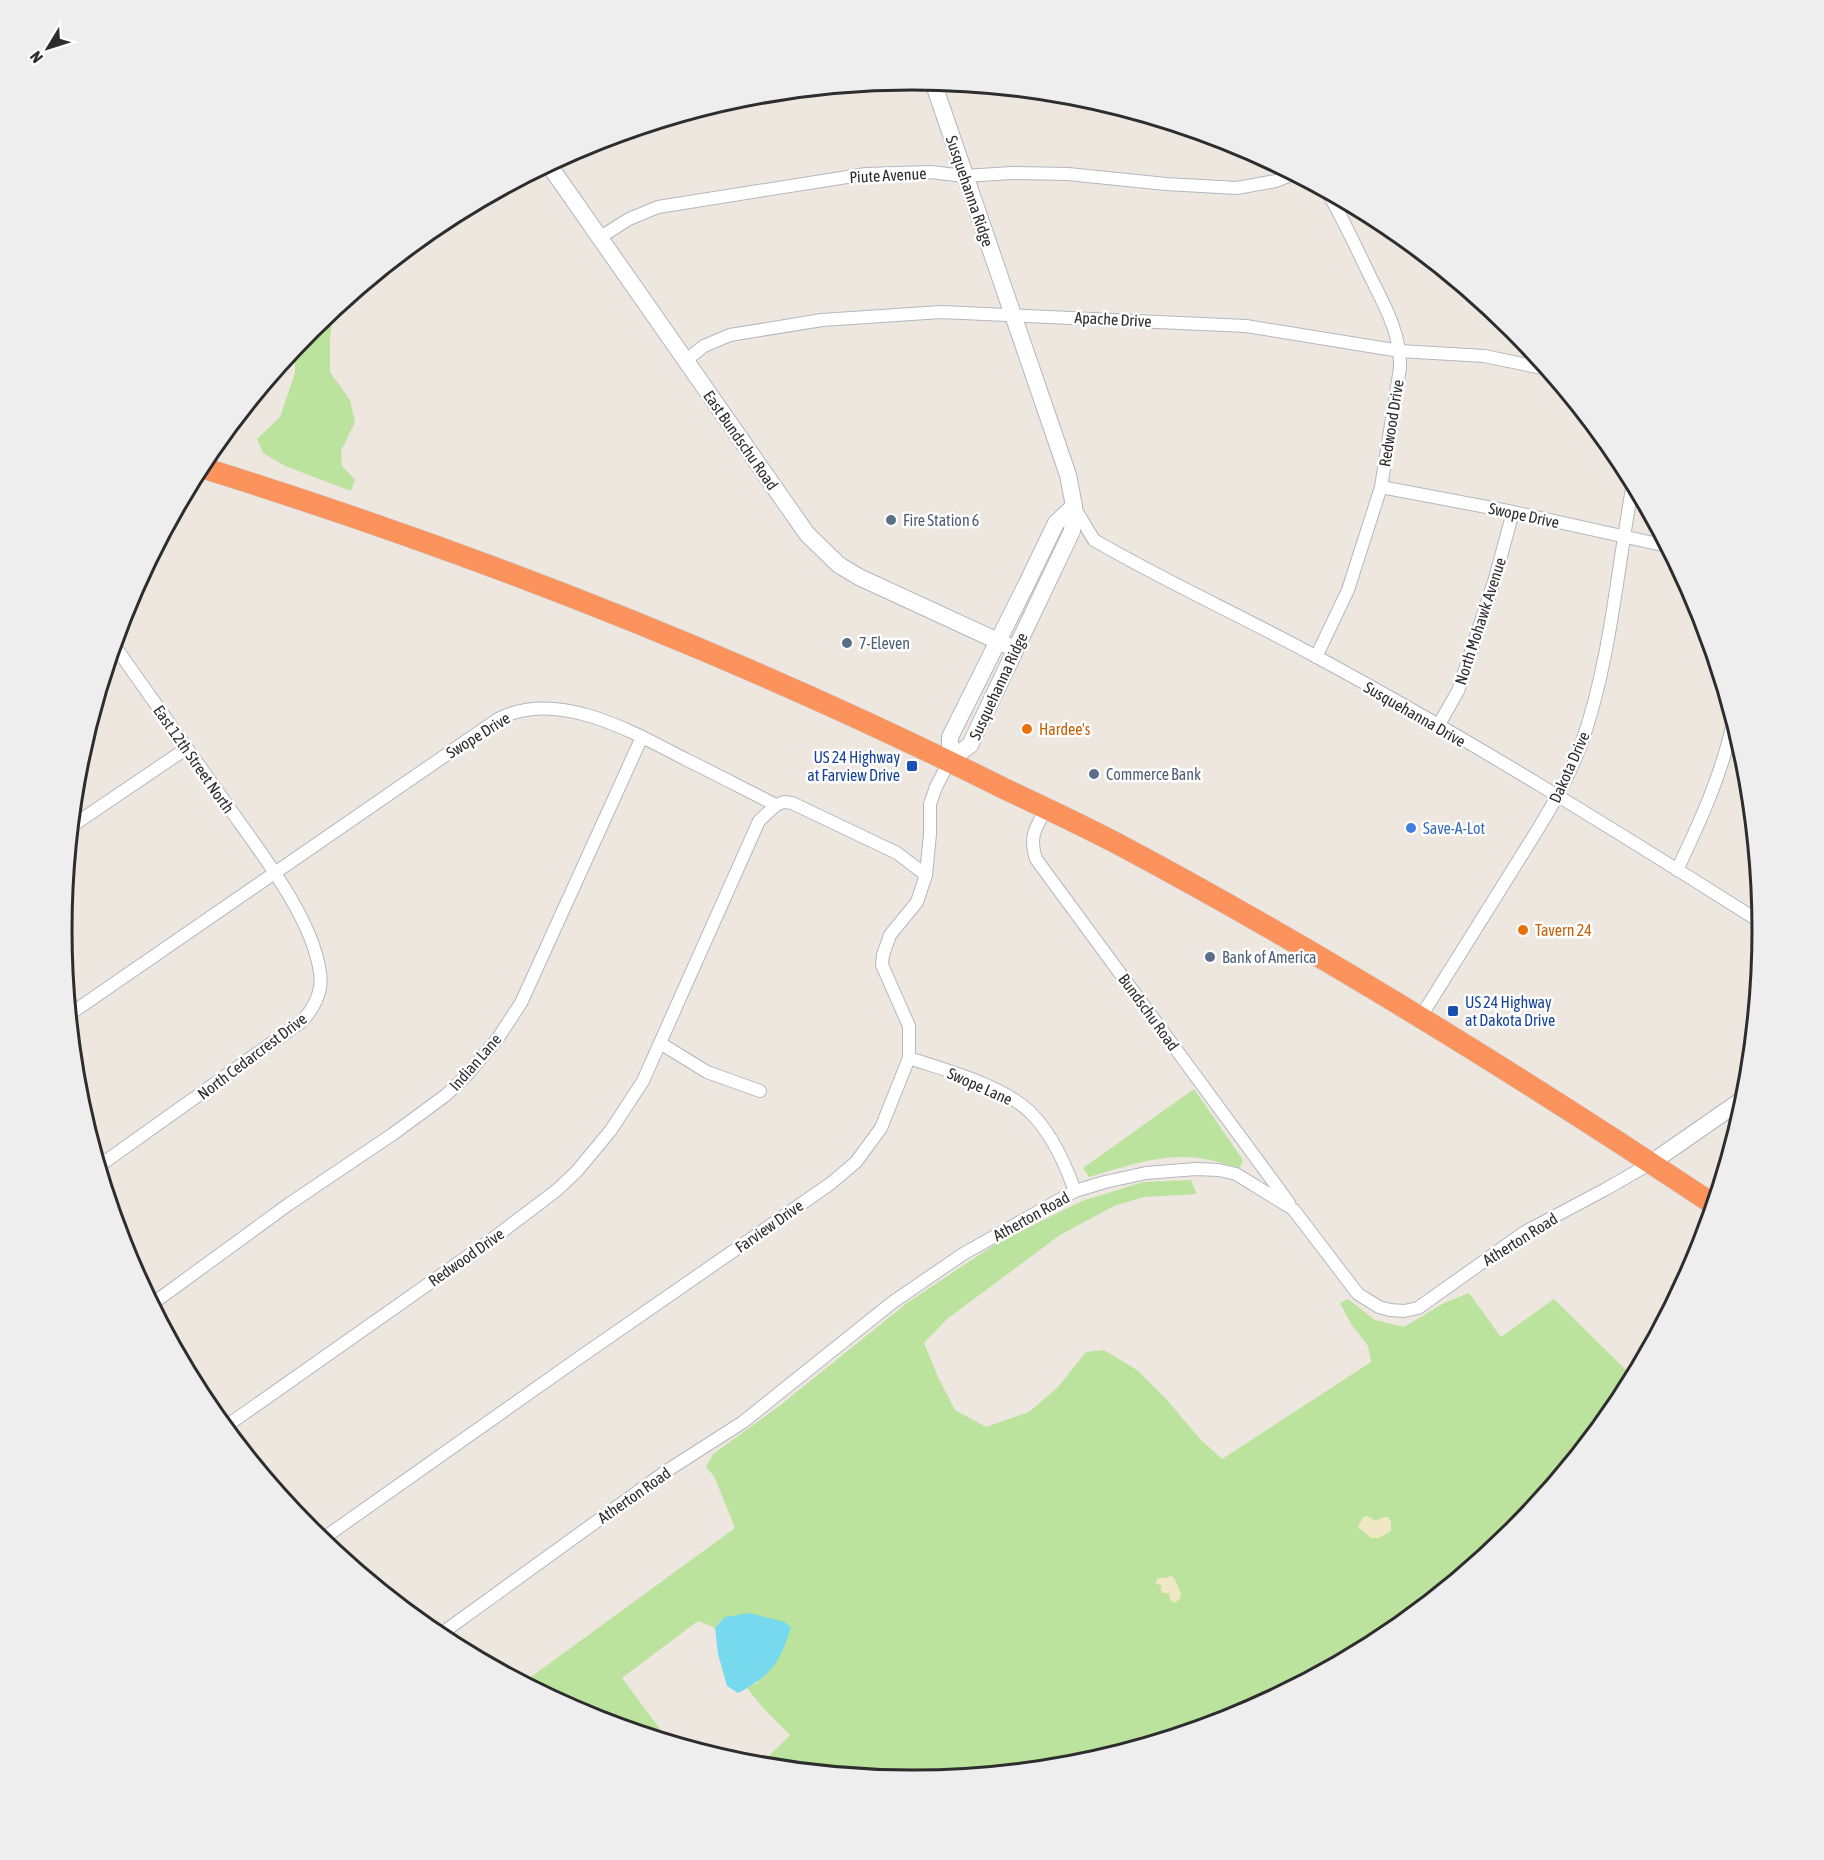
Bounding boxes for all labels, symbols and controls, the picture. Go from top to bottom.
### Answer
north arrow [18,18,78,78]
text: N [26,48,46,67]
street label: Susquehanna Ridge [942,133,997,249]
street label: Piute Avenue [849,164,927,186]
street label: Apache Drive [1074,308,1152,331]
street label: Redwood Drive [1375,378,1407,468]
street label: East Bundschu Road [700,387,782,493]
street label: Swope Drive [1487,499,1561,532]
place label: Fire Station 6 [903,511,979,529]
marker: Fire Station 6 [884,513,898,527]
street label: North Mohawk Avenue [1451,555,1509,687]
street label: Susquehanna Ridge [965,630,1032,743]
place label: 7-Eleven [859,634,910,652]
marker: 7-Eleven [840,636,854,650]
street label: Susquehanna Drive [1361,678,1469,751]
street label: East 12th Street North [150,702,238,816]
street label: Swope Drive [443,708,514,762]
place label: Hardee's [1039,720,1091,738]
marker: Hardee's [1020,722,1034,736]
street label: Dakota Drive [1545,729,1593,805]
place label: US 24 Highway at Farview Drive [807,748,900,784]
marker: US 24 Highway at Farview Drive [905,759,919,773]
place label: Commerce Bank [1106,765,1201,783]
marker: Commerce Bank [1087,767,1101,781]
place label: Save-A-Lot [1423,819,1485,837]
marker: Save-A-Lot [1404,821,1418,835]
place label: Tavern 24 [1535,921,1592,939]
marker: Tavern 24 [1516,923,1530,937]
place label: Bank of America [1222,948,1317,966]
marker: Bank of America [1203,950,1217,964]
street label: Bundschu Road [1115,970,1183,1054]
place label: US 24 Highway at Dakota Drive [1465,993,1555,1029]
marker: US 24 Highway at Dakota Drive [1446,1004,1460,1018]
street label: North Cedarcrest Drive [194,1009,310,1103]
street label: Indian Lane [446,1030,504,1094]
street label: Swope Lane [944,1064,1015,1109]
street label: Atherton Road [990,1188,1072,1244]
street label: Farview Drive [732,1196,806,1256]
street label: Atherton Road [1479,1209,1561,1269]
street label: Redwood Drive [425,1224,507,1290]
street label: Atherton Road [594,1463,674,1527]

